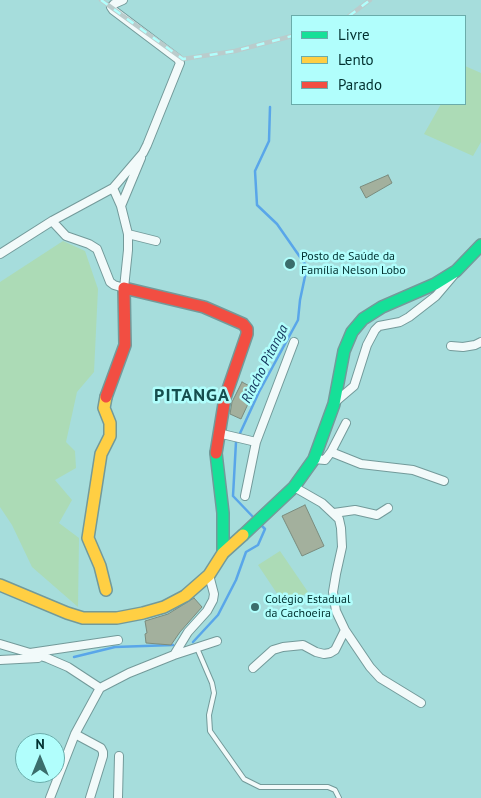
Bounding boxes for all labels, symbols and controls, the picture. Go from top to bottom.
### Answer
legend [291,15,466,105]
text: Livre [338,25,370,44]
text: Lento [338,50,374,69]
text: Parado [338,75,382,94]
place label: Posto de Saúde da Família Nelson Lobo [301,250,406,278]
marker: Posto de Saúde da Família Nelson Lobo [283,257,297,271]
water label: Riacho Pitanga [238,322,292,406]
district label: PITANGA [153,385,231,407]
place label: Colégio Estadual da Cachoeira [265,593,351,621]
marker: Colégio Estadual da Cachoeira [249,601,261,613]
north arrow [15,733,65,783]
text: N [35,735,45,753]

